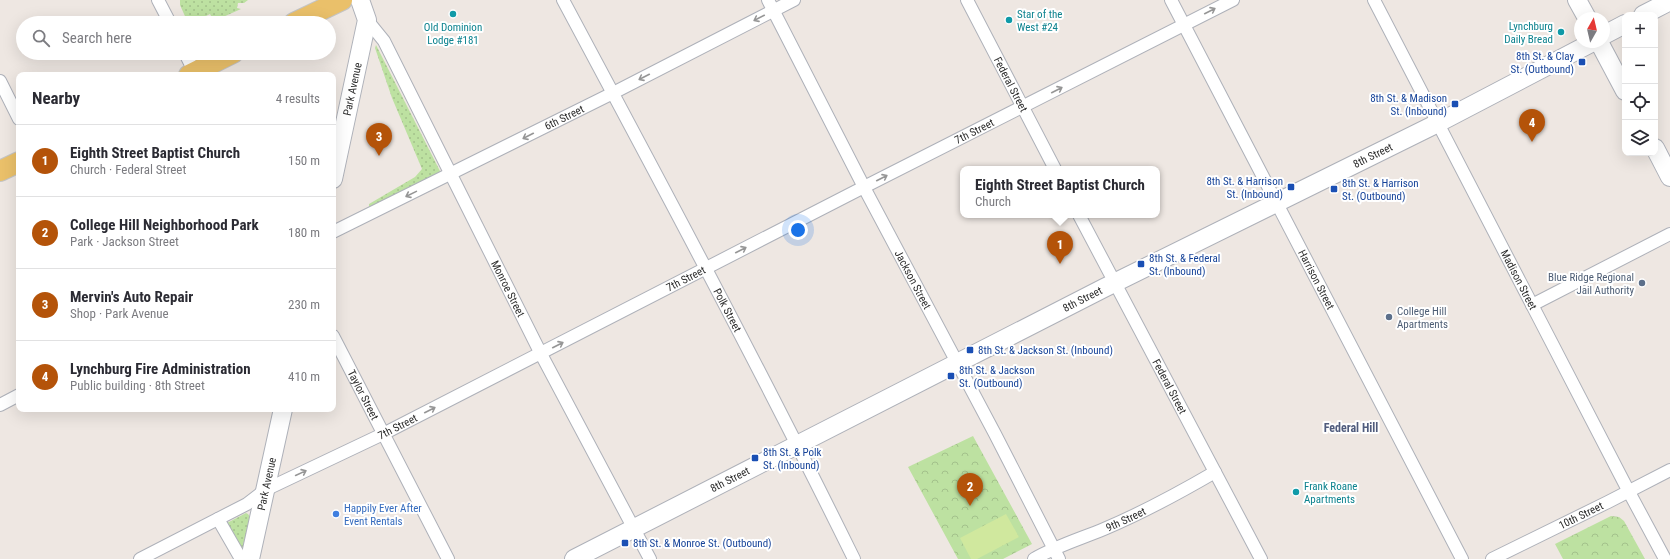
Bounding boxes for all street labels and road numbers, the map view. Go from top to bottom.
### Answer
street label: Federal Street [991,55,1030,114]
street label: Park Avenue [341,61,365,117]
street label: 6th Street [542,102,586,133]
street label: 7th Street [953,116,996,147]
street label: 8th Street [1351,140,1395,171]
street label: Jackson Street [892,248,934,312]
street label: Harrison Street [1295,248,1337,312]
street label: Madison Street [1498,248,1539,312]
street label: Monroe Street [488,258,527,319]
street label: 7th Street [664,264,708,294]
street label: 8th Street [1061,284,1104,315]
street label: Polk Street [710,286,744,334]
street label: Federal Street [1149,357,1189,416]
street label: Taylor Street [344,368,381,422]
street label: 7th Street [376,412,420,442]
street label: Park Avenue [255,456,279,512]
street label: 8th Street [708,464,752,495]
street label: 10th Street [1557,499,1605,532]
street label: 9th Street [1104,505,1148,534]

